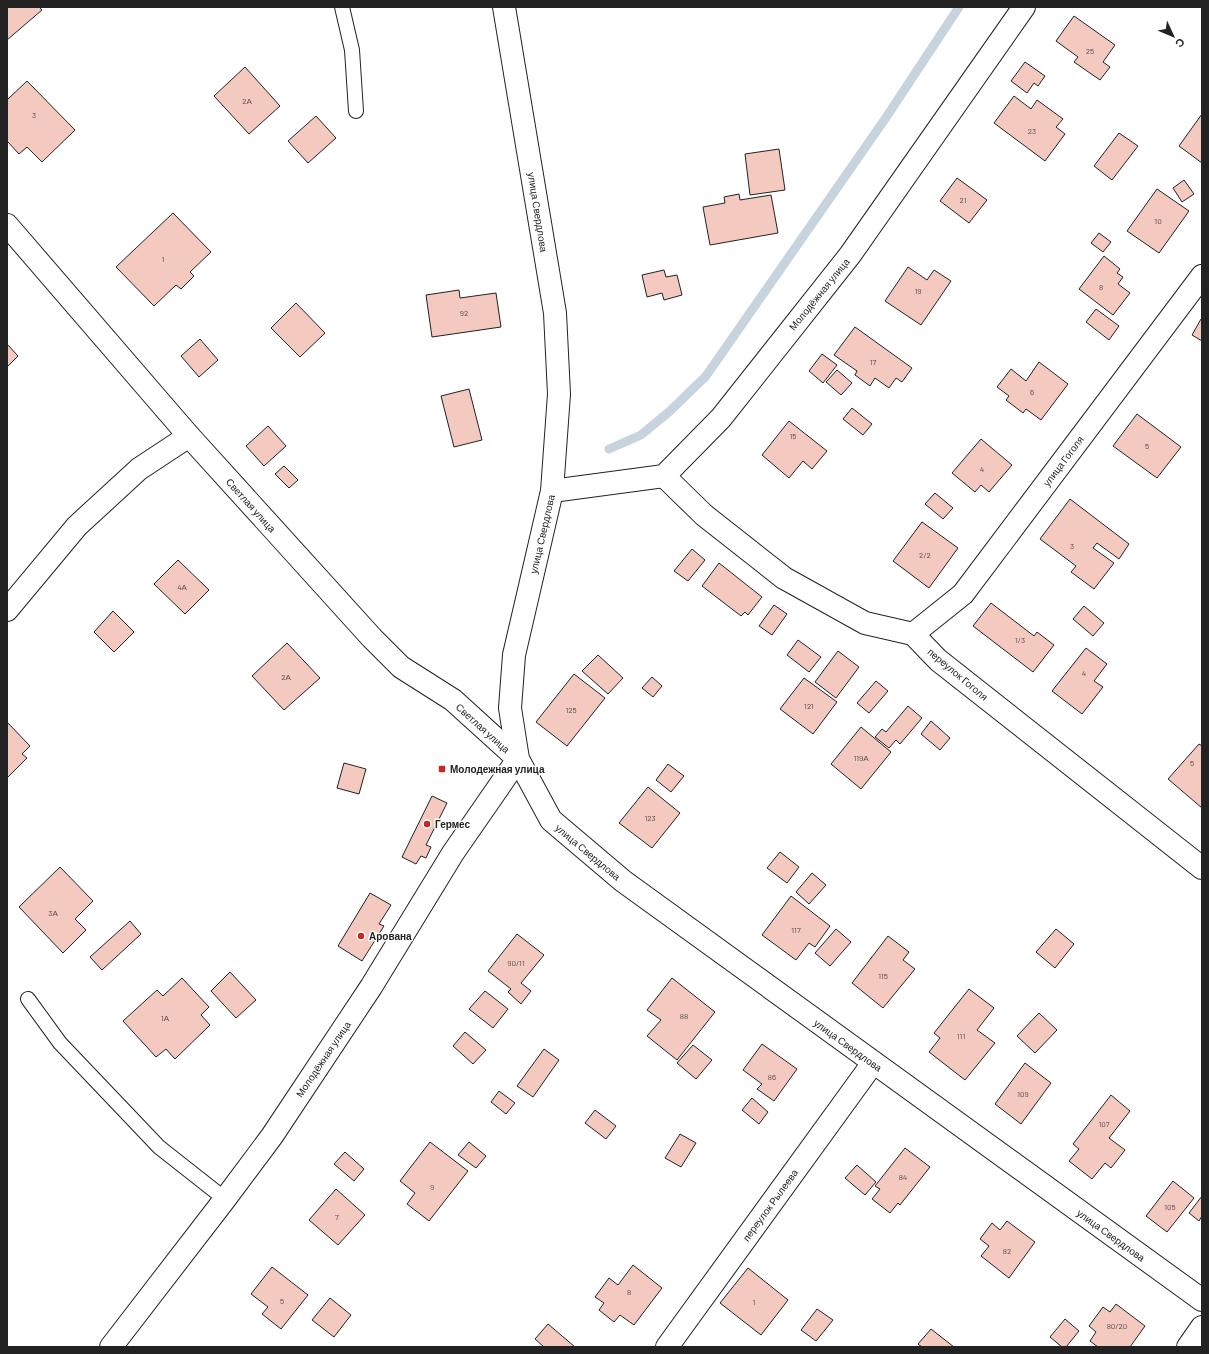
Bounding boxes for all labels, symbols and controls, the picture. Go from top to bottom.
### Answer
north arrow [1153,16,1193,56]
text: С [1173,36,1188,51]
house number: 25 [1086,46,1094,56]
house number: 2А [242,96,252,106]
house number: 3 [32,110,36,120]
house number: 23 [1028,126,1036,136]
street label: улица Свердлова [526,171,550,253]
house number: 21 [960,195,967,205]
house number: 10 [1154,216,1162,226]
house number: 1 [162,254,165,264]
street label: Молодёжная улица [786,255,852,332]
house number: 8 [1099,282,1103,292]
house number: 19 [915,286,921,296]
house number: 92 [460,308,468,318]
house number: 17 [870,357,877,367]
house number: 6 [1030,387,1034,397]
house number: 15 [790,431,796,441]
street label: улица Гоголя [1040,433,1086,489]
house number: 5 [1145,441,1149,451]
house number: 4 [980,464,984,474]
street label: Светлая улица [224,476,279,535]
street label: улица Свердлова [527,493,557,575]
house number: 3 [1070,541,1074,551]
house number: 2/2 [919,550,931,560]
house number: 4А [177,582,188,592]
house number: 1/3 [1015,635,1025,645]
street label: переулок Гоголя [925,645,991,703]
house number: 4 [1082,668,1086,678]
house number: 2А [281,672,291,682]
street label: Светлая улица [454,701,513,756]
house number: 121 [804,701,814,711]
house number: 125 [565,705,577,715]
house number: 119А [853,753,869,763]
house number: 5 [1190,758,1194,768]
place label: Молодежная улица [450,763,545,775]
marker: Молодежная улица [437,764,447,774]
house number: 123 [644,813,656,823]
place label: Гермес [435,818,471,830]
marker: Гермес [422,819,432,829]
street label: улица Свердлова [553,821,623,883]
house number: 3А [48,908,58,918]
house number: 117 [791,925,801,935]
place label: Арована [369,930,412,942]
marker: Арована [356,931,366,941]
house number: 90/11 [507,958,525,968]
house number: 115 [878,971,888,981]
house number: 88 [680,1011,688,1021]
house number: 1А [161,1013,170,1023]
street label: улица Свердлова [812,1016,885,1074]
street label: Молодёжная улица [293,1018,353,1099]
house number: 111 [957,1031,965,1041]
house number: 86 [768,1072,776,1082]
house number: 109 [1017,1089,1029,1099]
house number: 107 [1098,1119,1110,1129]
street label: переулок Рылеева [740,1166,800,1243]
house number: 84 [899,1172,907,1182]
house number: 9 [430,1182,434,1192]
house number: 105 [1164,1202,1176,1212]
street label: улица Свердлова [1075,1206,1148,1264]
house number: 7 [335,1212,339,1222]
house number: 82 [1003,1246,1011,1256]
house number: 8 [627,1287,631,1297]
house number: 5 [280,1296,284,1306]
house number: 1 [753,1297,756,1307]
house number: 80/20 [1107,1321,1127,1331]

